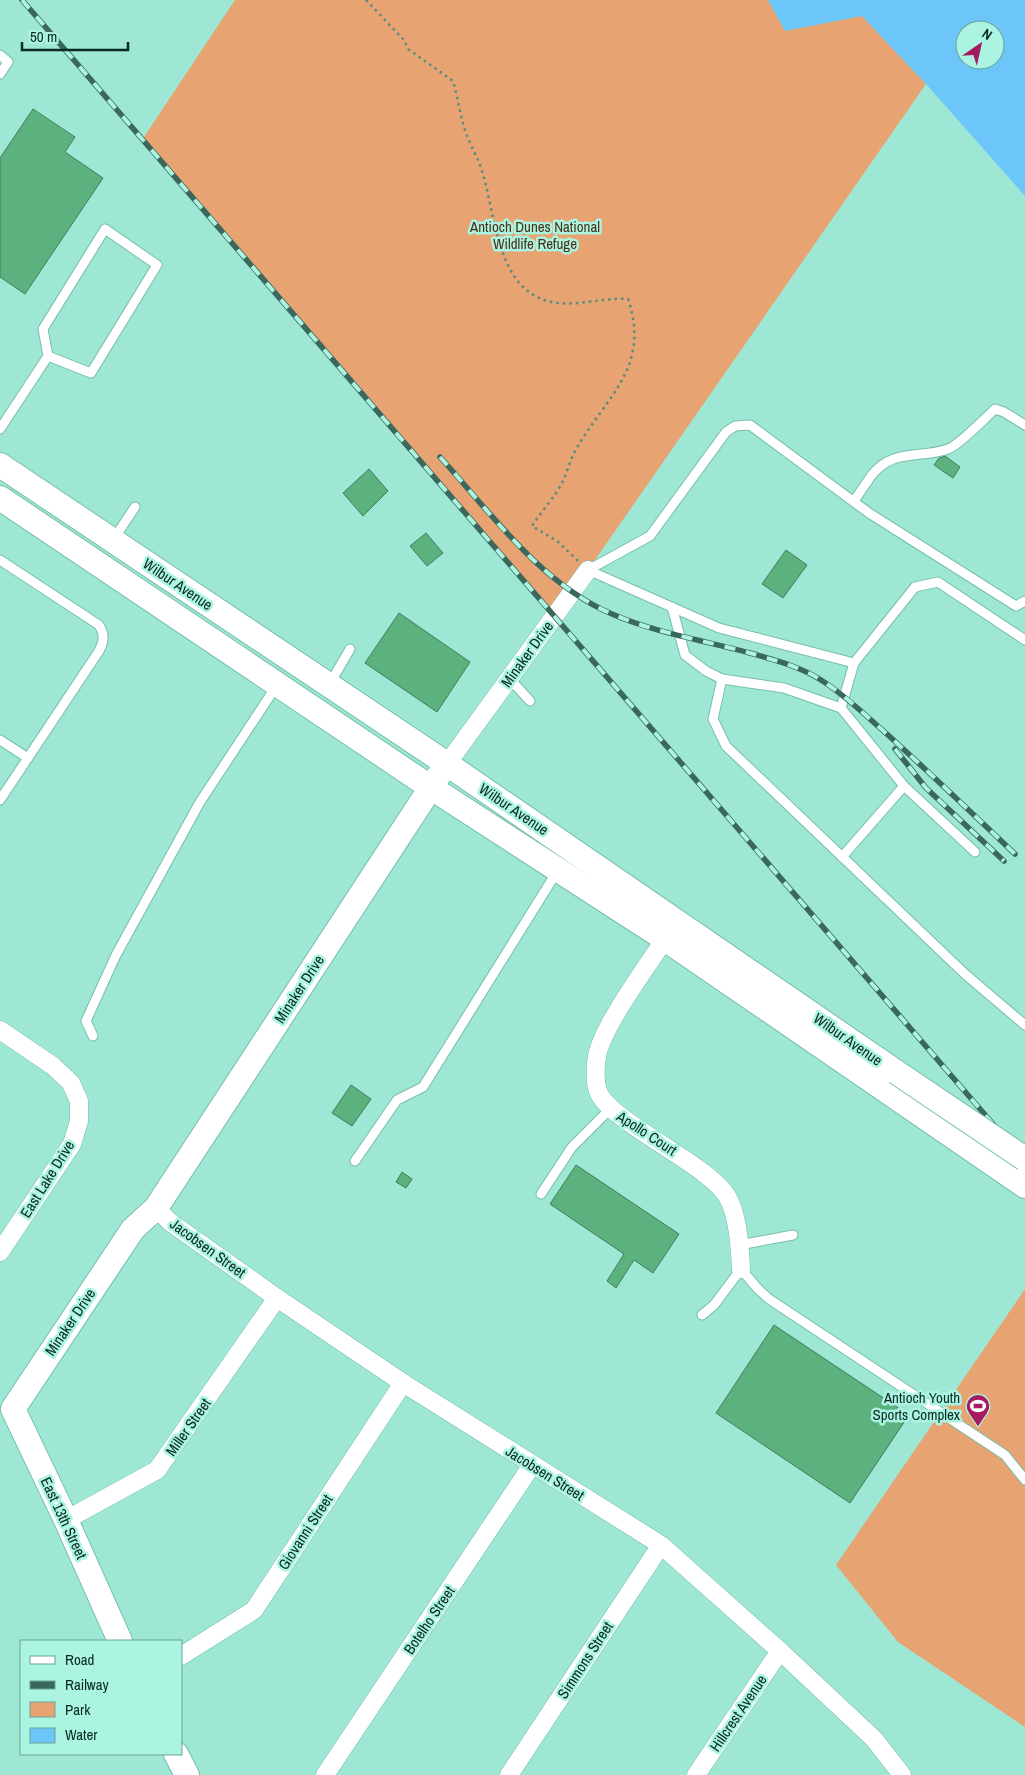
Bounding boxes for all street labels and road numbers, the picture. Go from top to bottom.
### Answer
street label: Wilbur Avenue [139,553,217,615]
street label: Minaker Drive [496,616,558,691]
street label: Wilbur Avenue [475,778,553,840]
street label: Minaker Drive [269,951,329,1027]
street label: Wilbur Avenue [809,1008,887,1071]
street label: Apollo Court [612,1105,682,1161]
street label: East Lake Drive [15,1136,79,1222]
street label: Jacobsen Street [166,1213,251,1283]
street label: Minaker Drive [40,1284,100,1360]
street label: Miller Street [160,1393,216,1460]
street label: Jacobsen Street [502,1441,589,1506]
street label: East 13th Street [36,1474,92,1563]
street label: Giovanni Street [273,1490,338,1574]
street label: Botelho Street [398,1581,460,1658]
street label: Simmons Street [552,1617,618,1703]
street label: Hillcrest Avenue [705,1670,772,1756]

